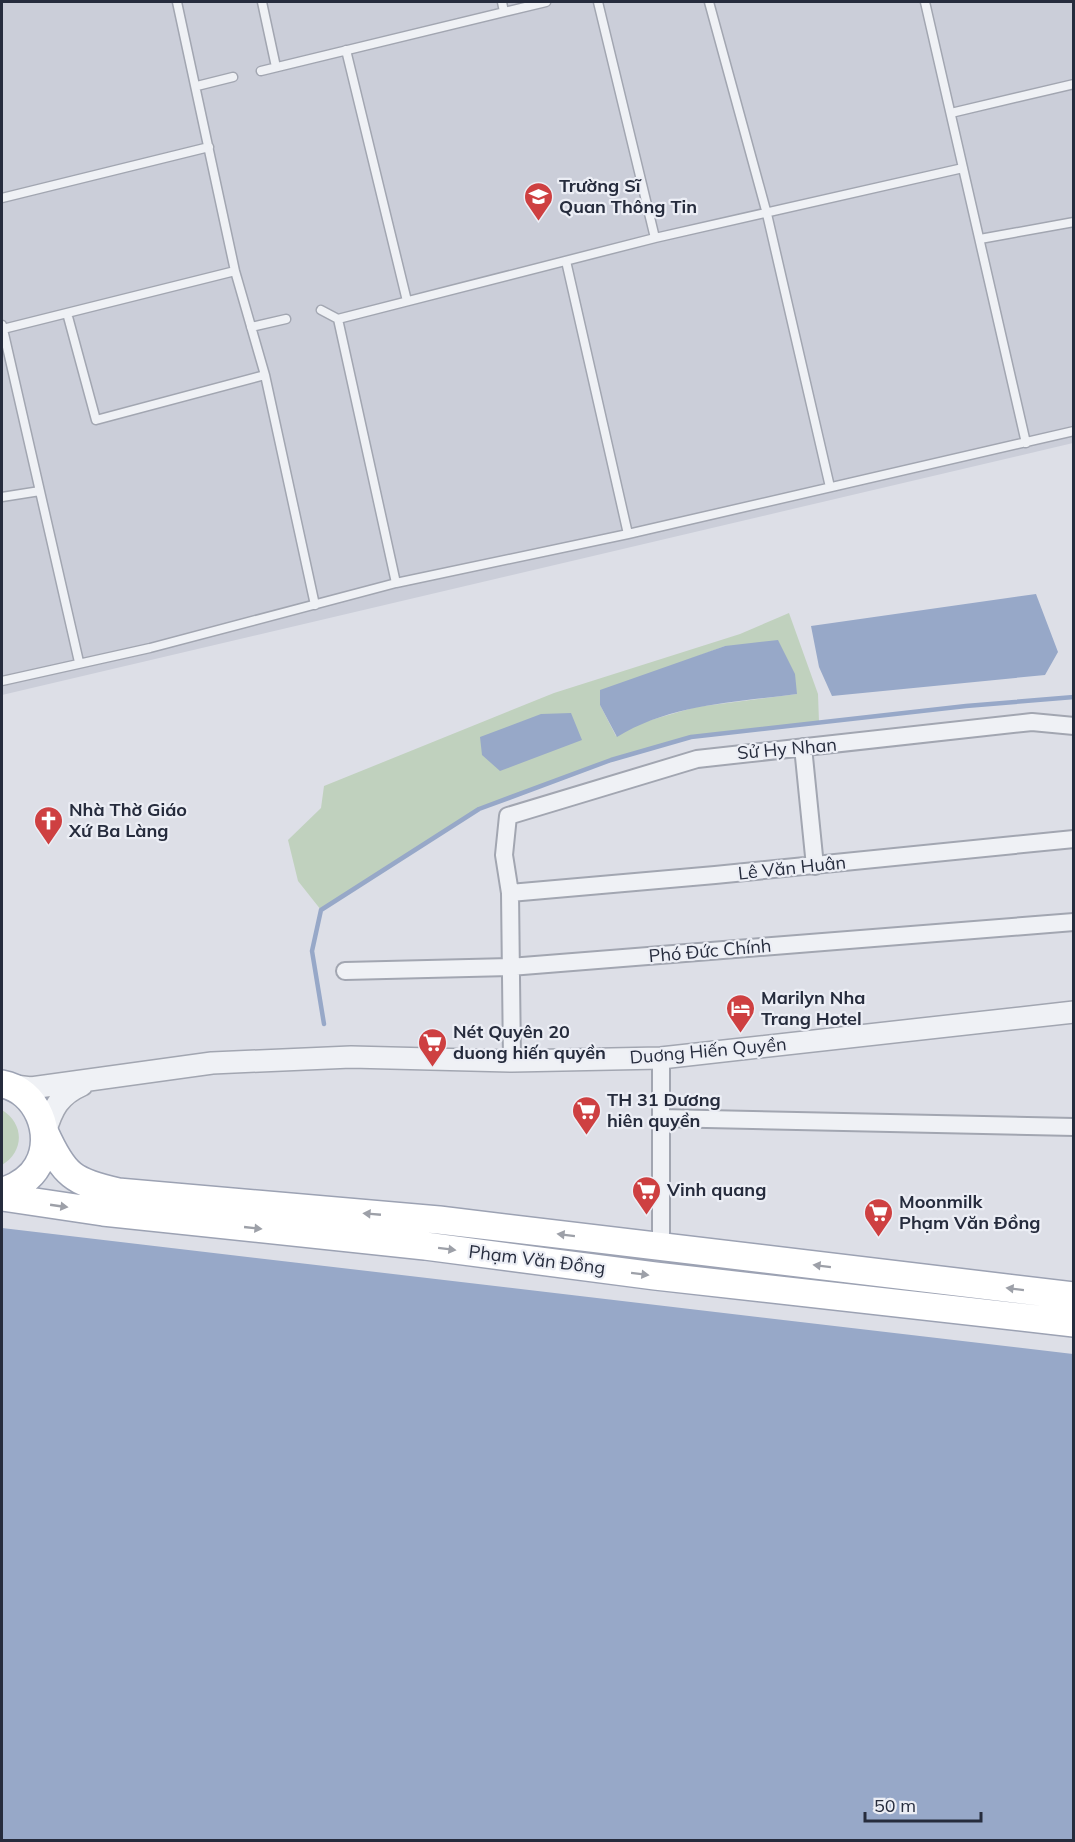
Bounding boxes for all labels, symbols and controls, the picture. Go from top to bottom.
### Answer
place label: Trường Sĩ Quan Thông Tin [559,174,697,218]
school or university icon: Trường Sĩ Quan Thông Tin [522,180,554,222]
street label: Sử Hy Nhan [736,733,838,764]
place label: Nhà Thờ Giáo Xứ Ba Làng [68,798,187,842]
church icon: Nhà Thờ Giáo Xứ Ba Làng [32,804,64,846]
street label: Lê Văn Huân [737,850,847,885]
street label: Phó Đức Chính [648,934,772,967]
place label: Marilyn Nha Trang Hotel [761,986,865,1030]
hotel icon: Marilyn Nha Trang Hotel [724,992,756,1034]
place label: Nét Quyên 20 duong hiến quyền [453,1020,606,1064]
supermarket icon: Nét Quyên 20 duong hiến quyền [416,1026,448,1068]
street label: Duơng Hiến Quyền [629,1032,787,1069]
place label: TH 31 Dương hiên quyền [607,1088,721,1132]
supermarket icon: TH 31 Dương hiên quyền [570,1094,602,1136]
supermarket icon: Vinh quang [630,1174,662,1216]
place label: Vinh quang [666,1178,766,1201]
place label: Moonmilk Phạm Văn Đồng [899,1190,1040,1234]
supermarket icon: Moonmilk Phạm Văn Đồng [862,1196,894,1238]
one-way arrow [50,1201,69,1211]
one-way arrow [362,1209,381,1219]
one-way arrow [244,1223,263,1233]
one-way arrow [556,1230,575,1240]
street label: Phạm Văn Đồng [468,1240,607,1279]
one-way arrow [437,1244,456,1253]
one-way arrow [812,1261,831,1271]
one-way arrow [631,1269,650,1278]
one-way arrow [1006,1284,1025,1294]
scale bar [865,1785,980,1823]
text: 50 m [874,1794,916,1817]

